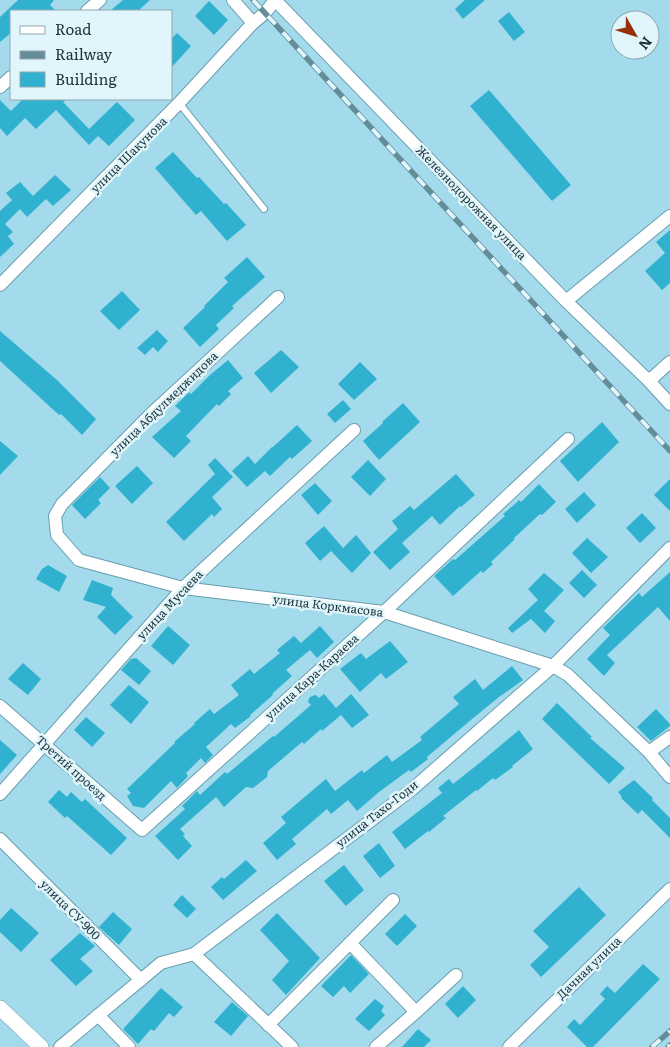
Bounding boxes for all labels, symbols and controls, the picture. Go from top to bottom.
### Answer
legend [10,10,172,100]
north arrow [610,10,660,60]
text: Road [55,17,91,40]
text: N [634,33,657,55]
text: Railway [55,42,113,65]
text: Building [55,67,117,90]
street label: улица Шакунова [86,112,171,197]
street label: Железнодорожная улица [412,141,532,264]
street label: улица Абдулмеджидова [105,346,222,460]
street label: улица Мусаева [132,565,207,643]
street label: улица Коркмасова [272,589,385,621]
street label: улица Кара-Караева [260,629,363,723]
street label: Третий проезд [32,731,111,804]
street label: улица Тахо-Годи [331,775,421,851]
street label: улица СУ-900 [36,875,105,944]
street label: Дачная улица [552,931,625,1003]

